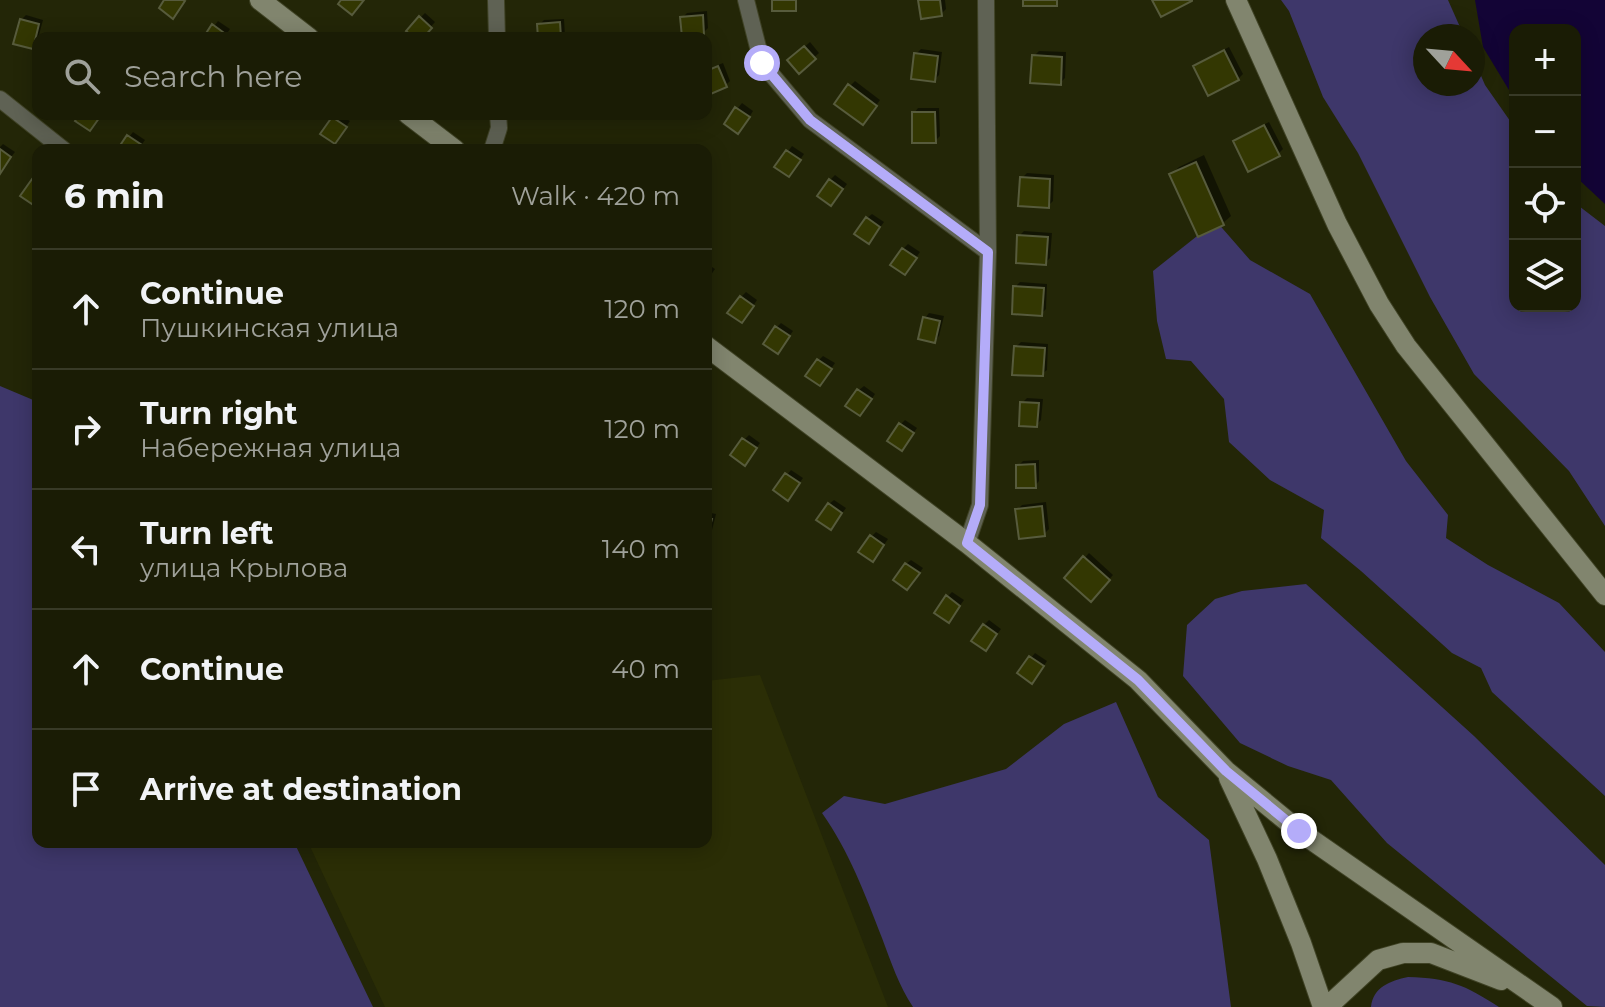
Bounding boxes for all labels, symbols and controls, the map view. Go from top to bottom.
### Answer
north arrow [1413,24,1485,96]
map controls [1509,24,1581,312]
button: + [1509,24,1581,96]
search box [32,32,712,120]
route start [744,45,780,81]
icon: search [60,54,104,98]
text: Search here [124,58,302,95]
button: − [1509,96,1581,168]
button: locate [1509,168,1581,240]
text: 6 min [64,175,165,217]
text: Walk · 420 m [511,180,680,212]
button: layers [1509,240,1581,312]
text: Continue [140,275,284,312]
icon: ahead [64,287,108,331]
text: 120 m [604,293,680,325]
text: Пушкинская улица [140,312,399,344]
text: Turn right [140,395,297,432]
icon: right [64,407,108,451]
text: 120 m [604,413,680,445]
text: Набережная улица [140,432,401,464]
text: Turn left [140,515,273,552]
icon: left [64,527,108,571]
text: 140 m [602,533,680,565]
text: улица Крылова [140,552,348,584]
icon: ahead [64,647,108,691]
text: Continue [140,651,284,688]
text: 40 m [611,653,680,685]
icon: arrive [64,767,108,811]
text: Arrive at destination [140,771,462,808]
route end [1281,813,1317,849]

